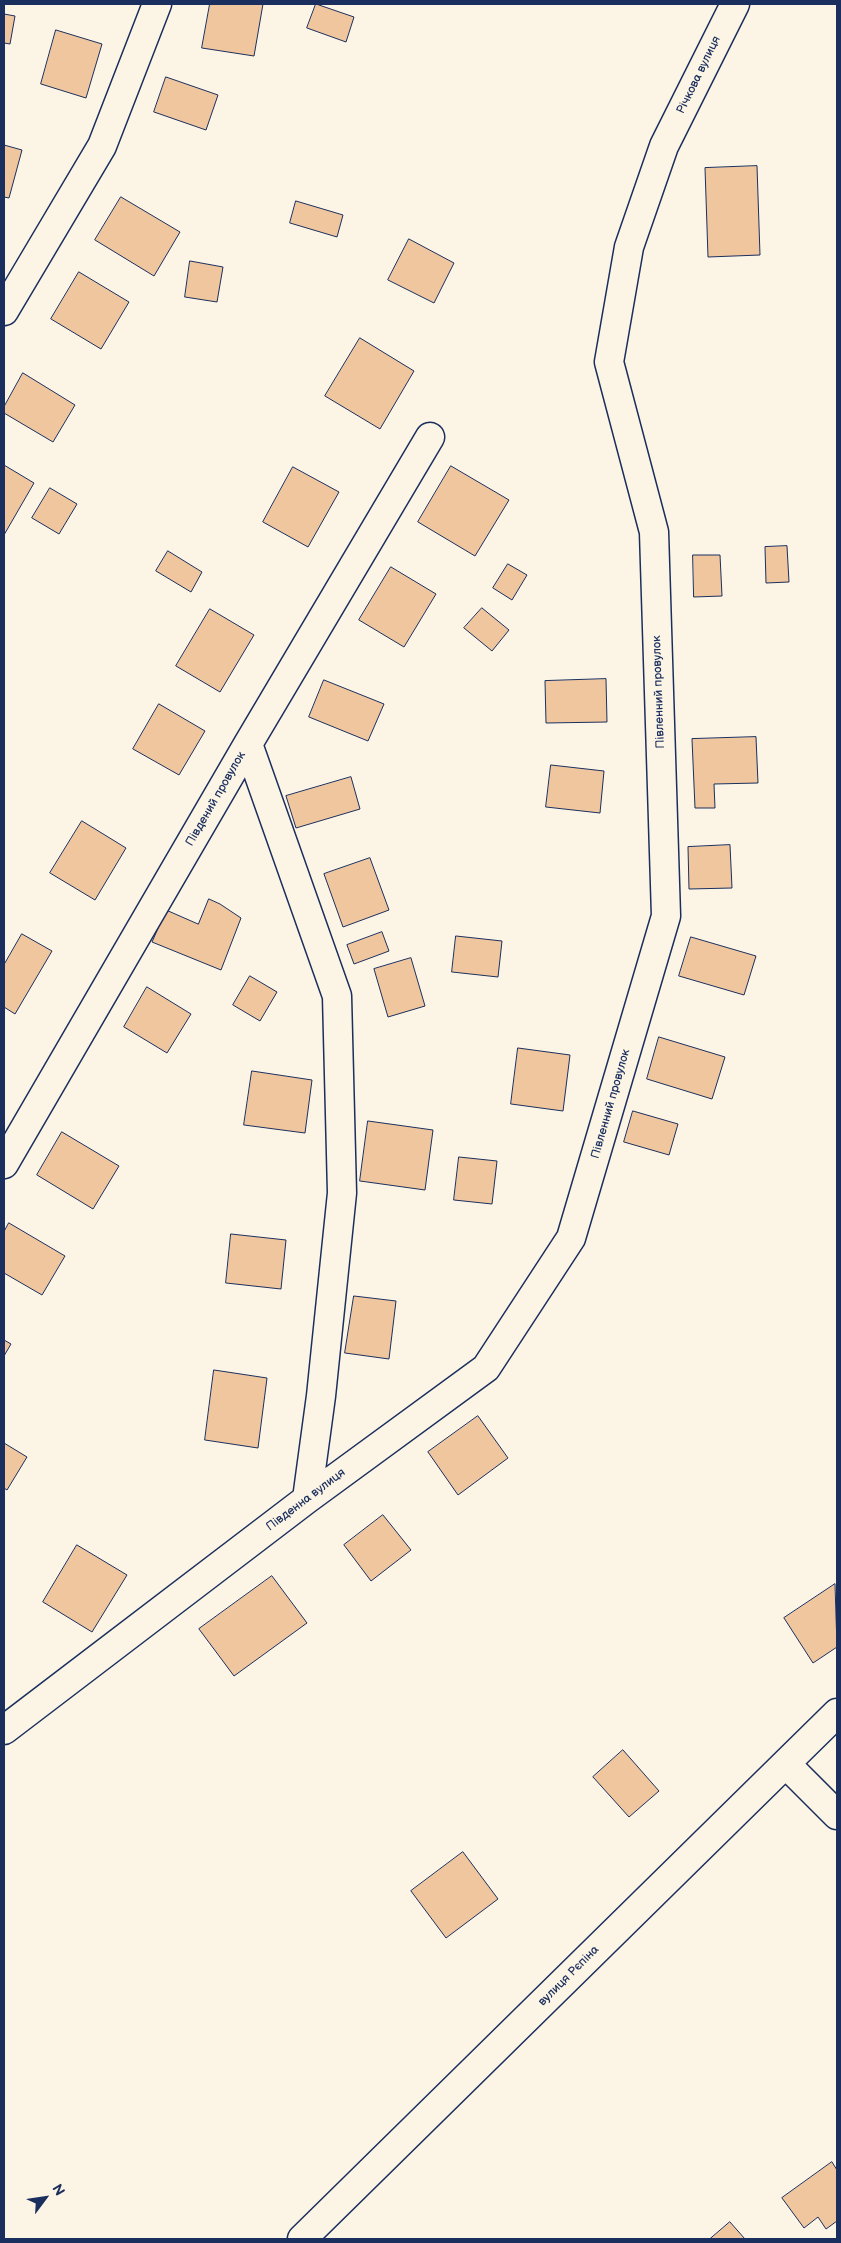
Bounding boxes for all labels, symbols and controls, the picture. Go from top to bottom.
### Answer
street label: Річкова вулиця [674,34,724,116]
street label: Півленний провулок [650,635,668,749]
street label: Південий провулок [183,749,249,849]
street label: Півленний провулок [588,1048,634,1160]
street label: Південна вулиця [264,1466,348,1534]
street label: вулиця Рєпіна [536,1943,602,2009]
north arrow [20,2173,70,2223]
text: N [48,2181,68,2199]

